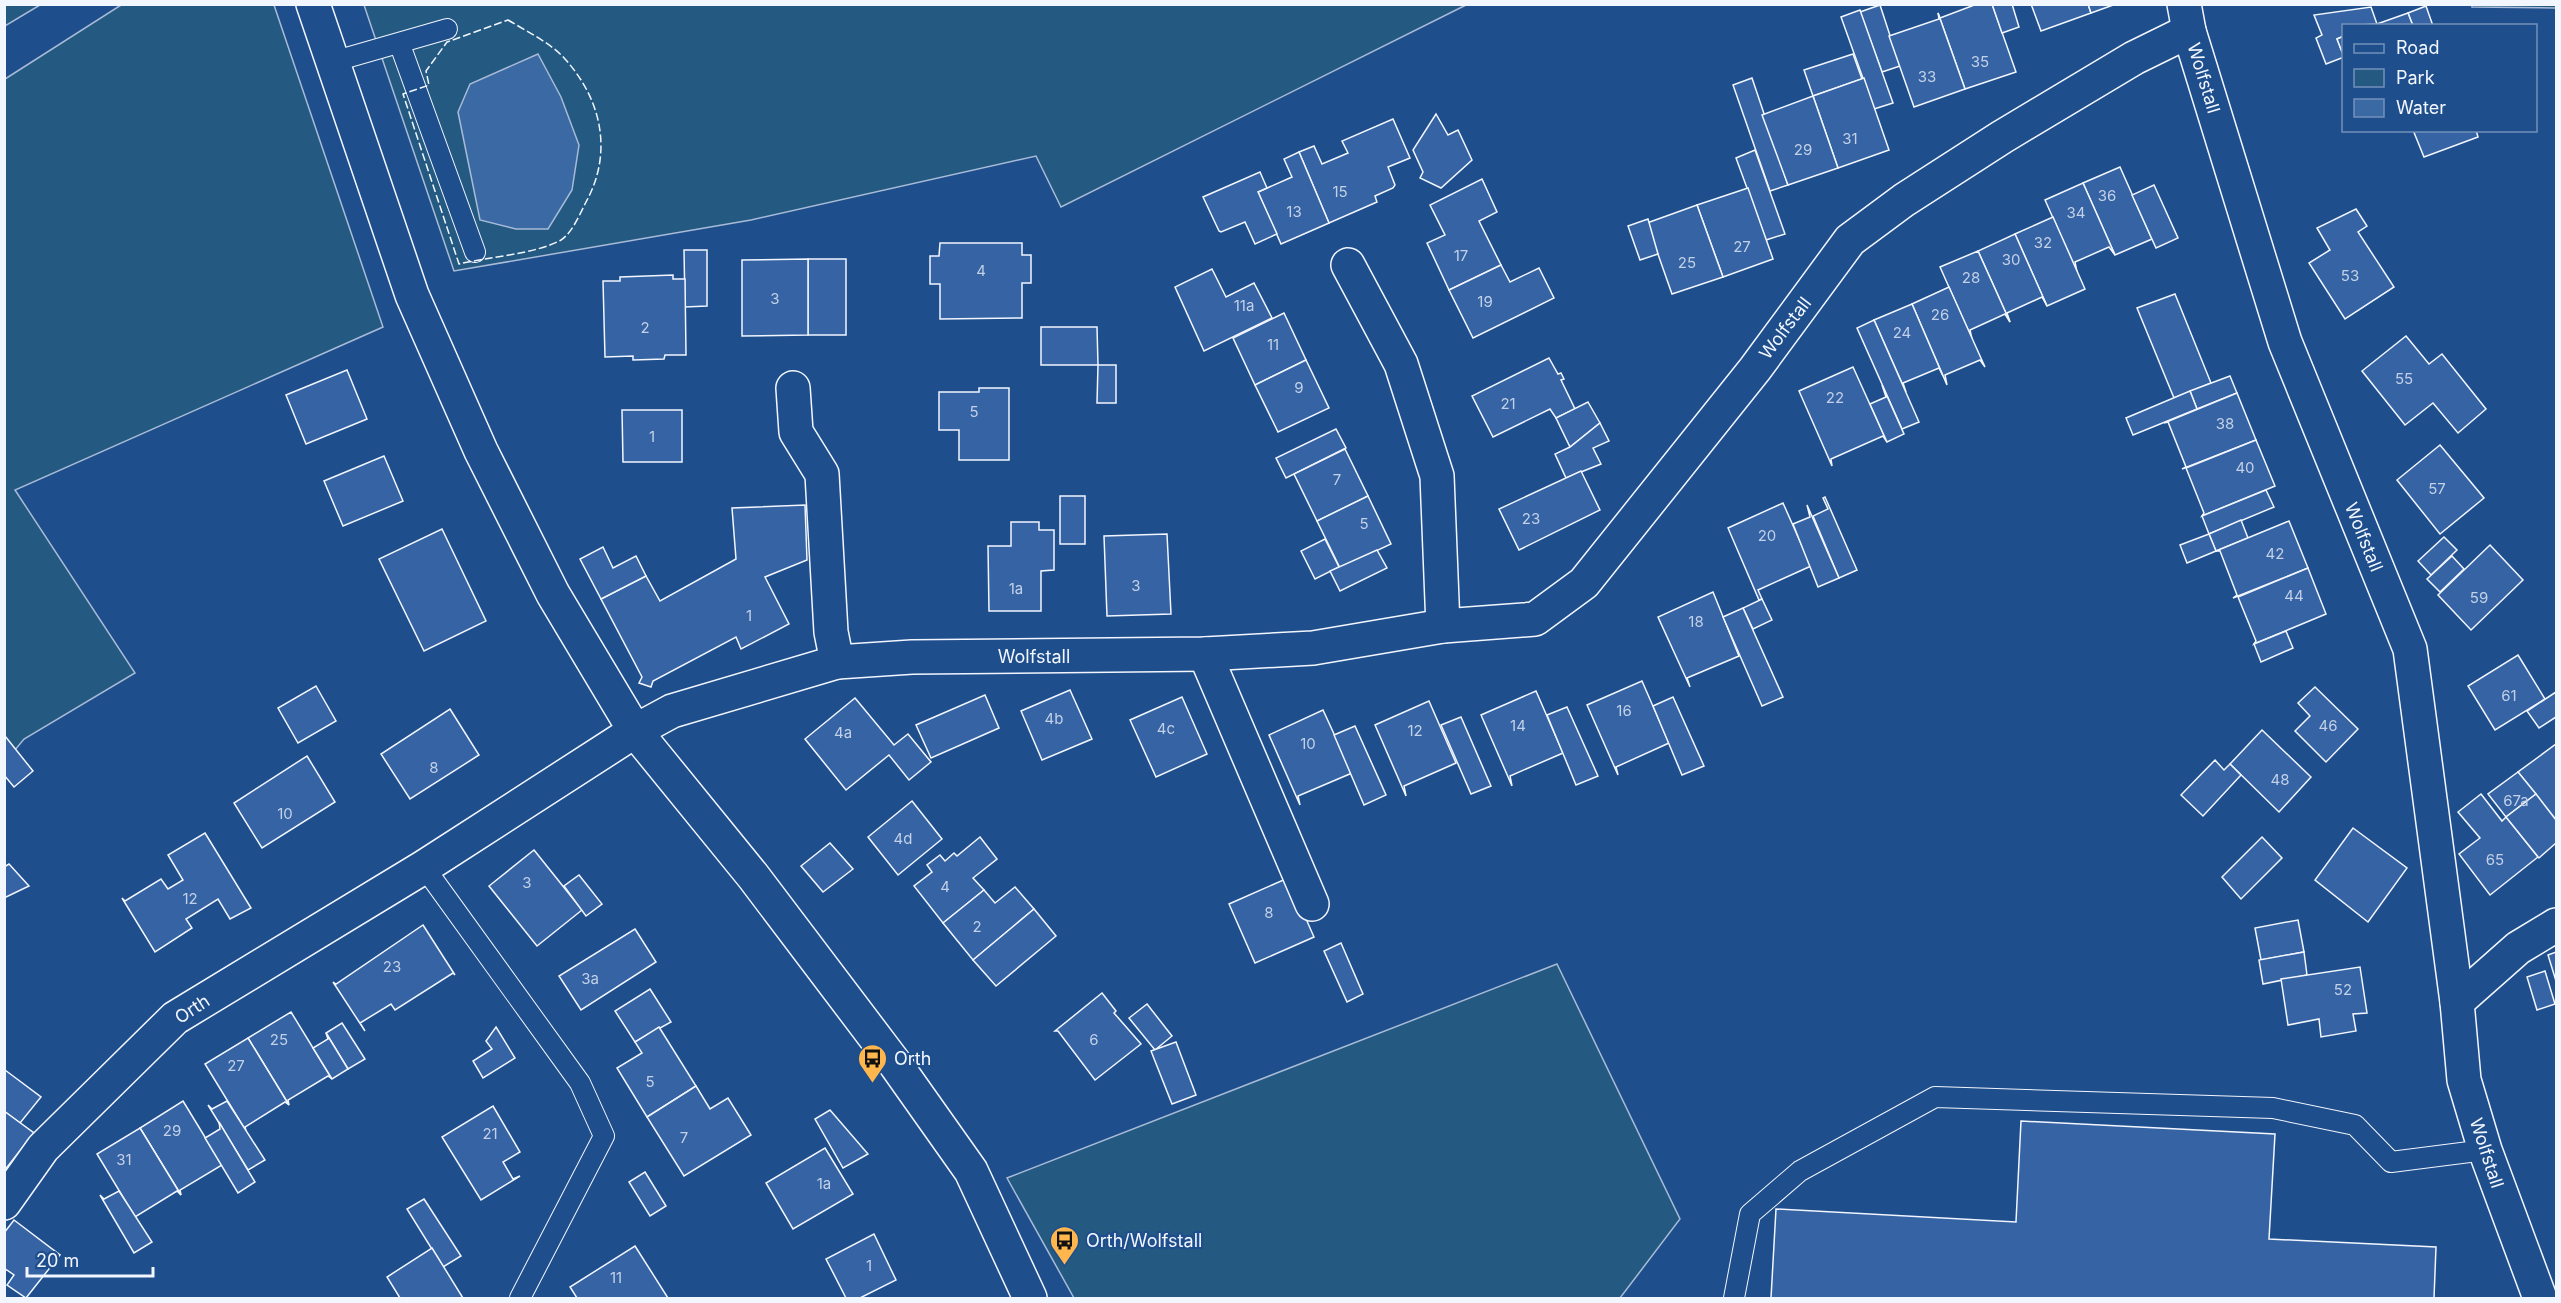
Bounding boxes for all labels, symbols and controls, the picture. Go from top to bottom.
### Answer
legend [2342,24,2537,132]
text: Road [2396,37,2439,58]
street label: Wolfstall [2183,40,2225,116]
house number: 35 [1971,52,1989,71]
house number: 33 [1918,67,1936,86]
text: Park [2396,67,2435,88]
text: Water [2396,97,2446,118]
house number: 31 [1842,129,1858,148]
house number: 29 [1794,140,1812,159]
house number: 15 [1332,182,1348,201]
house number: 36 [2098,186,2116,205]
house number: 13 [1286,202,1302,221]
house number: 34 [2067,203,2085,222]
house number: 32 [2034,233,2052,252]
house number: 27 [1733,237,1751,256]
house number: 17 [1454,246,1468,265]
house number: 30 [2002,250,2020,269]
house number: 25 [1678,253,1696,272]
house number: 4 [976,261,986,280]
house number: 53 [2341,266,2359,285]
house number: 28 [1962,268,1980,287]
house number: 3 [770,289,780,308]
house number: 19 [1477,292,1493,311]
street label: Wolfstall [1755,293,1815,363]
house number: 11a [1234,296,1254,315]
house number: 26 [1931,305,1949,324]
house number: 2 [640,318,650,337]
house number: 24 [1893,323,1911,342]
house number: 11 [1267,335,1279,354]
house number: 55 [2395,369,2413,388]
house number: 9 [1294,378,1304,397]
house number: 22 [1826,388,1844,407]
house number: 21 [1500,394,1516,413]
house number: 5 [969,402,979,421]
house number: 38 [2216,414,2234,433]
house number: 1 [649,427,655,446]
house number: 40 [2235,458,2255,477]
house number: 7 [1333,470,1341,489]
house number: 57 [2428,479,2446,498]
street label: Wolfstall [2341,499,2387,575]
house number: 23 [1522,509,1540,528]
house number: 5 [1359,514,1369,533]
house number: 20 [1758,526,1776,545]
house number: 42 [2266,544,2284,563]
house number: 3 [1131,576,1141,595]
house number: 1a [1009,579,1023,598]
house number: 44 [2284,586,2304,605]
house number: 59 [2470,588,2488,607]
house number: 1 [746,606,752,625]
house number: 18 [1688,612,1704,631]
street label: Wolfstall [998,646,1070,667]
house number: 61 [2501,686,2517,705]
house number: 16 [1616,701,1632,720]
house number: 4b [1045,709,1063,728]
house number: 14 [1510,716,1526,735]
house number: 46 [2319,716,2338,735]
house number: 4c [1157,719,1175,738]
house number: 12 [1407,721,1423,740]
house number: 4a [834,723,852,742]
house number: 10 [1300,734,1316,753]
house number: 8 [429,758,439,777]
house number: 48 [2271,770,2289,789]
house number: 67a [2503,791,2529,810]
house number: 10 [277,804,293,823]
house number: 4d [894,829,912,848]
house number: 65 [2486,850,2504,869]
house number: 3 [522,873,532,892]
house number: 4 [940,877,950,896]
house number: 12 [182,889,198,908]
house number: 8 [1264,903,1274,922]
house number: 2 [972,917,982,936]
house number: 23 [383,957,401,976]
house number: 3a [581,969,599,988]
house number: 52 [2334,980,2352,999]
street label: Orth [171,990,213,1028]
house number: 25 [270,1030,288,1049]
house number: 6 [1089,1030,1099,1049]
bus stop icon: Orth [857,1042,889,1084]
place label: Orth [894,1048,931,1069]
house number: 27 [227,1056,245,1075]
house number: 5 [645,1072,655,1091]
street label: Wolfstall [2466,1115,2508,1191]
house number: 29 [163,1121,181,1140]
house number: 21 [482,1124,498,1143]
house number: 7 [680,1128,688,1147]
house number: 31 [116,1150,132,1169]
house number: 1a [817,1174,831,1193]
bus stop icon: Orth/Wolfstall [1049,1224,1081,1266]
place label: Orth/Wolfstall [1086,1230,1202,1251]
scale bar [27,1240,153,1278]
text: 20 m [36,1250,79,1271]
house number: 1 [866,1256,872,1275]
house number: 11 [610,1268,622,1287]

